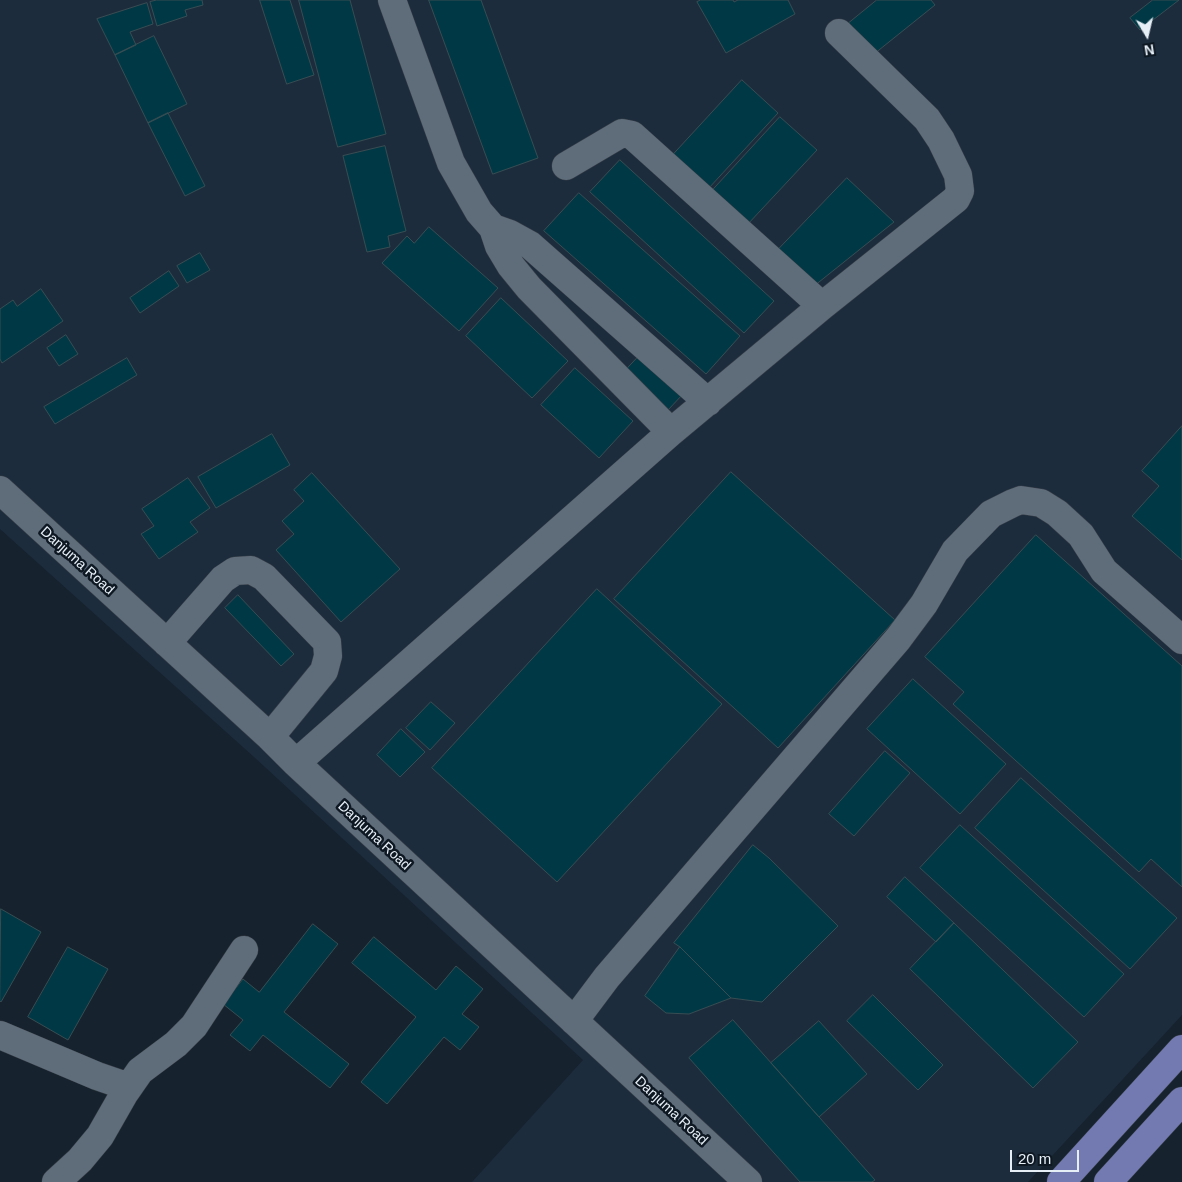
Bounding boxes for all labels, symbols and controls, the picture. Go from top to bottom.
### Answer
north arrow [1122,10,1172,60]
text: N [1143,41,1156,59]
street label: Danjuma Road [37,524,117,598]
street label: Danjuma Road [334,798,414,874]
street label: Danjuma Road [631,1073,711,1149]
scale bar [1012,1140,1081,1172]
text: 20 m [1018,1150,1051,1167]

